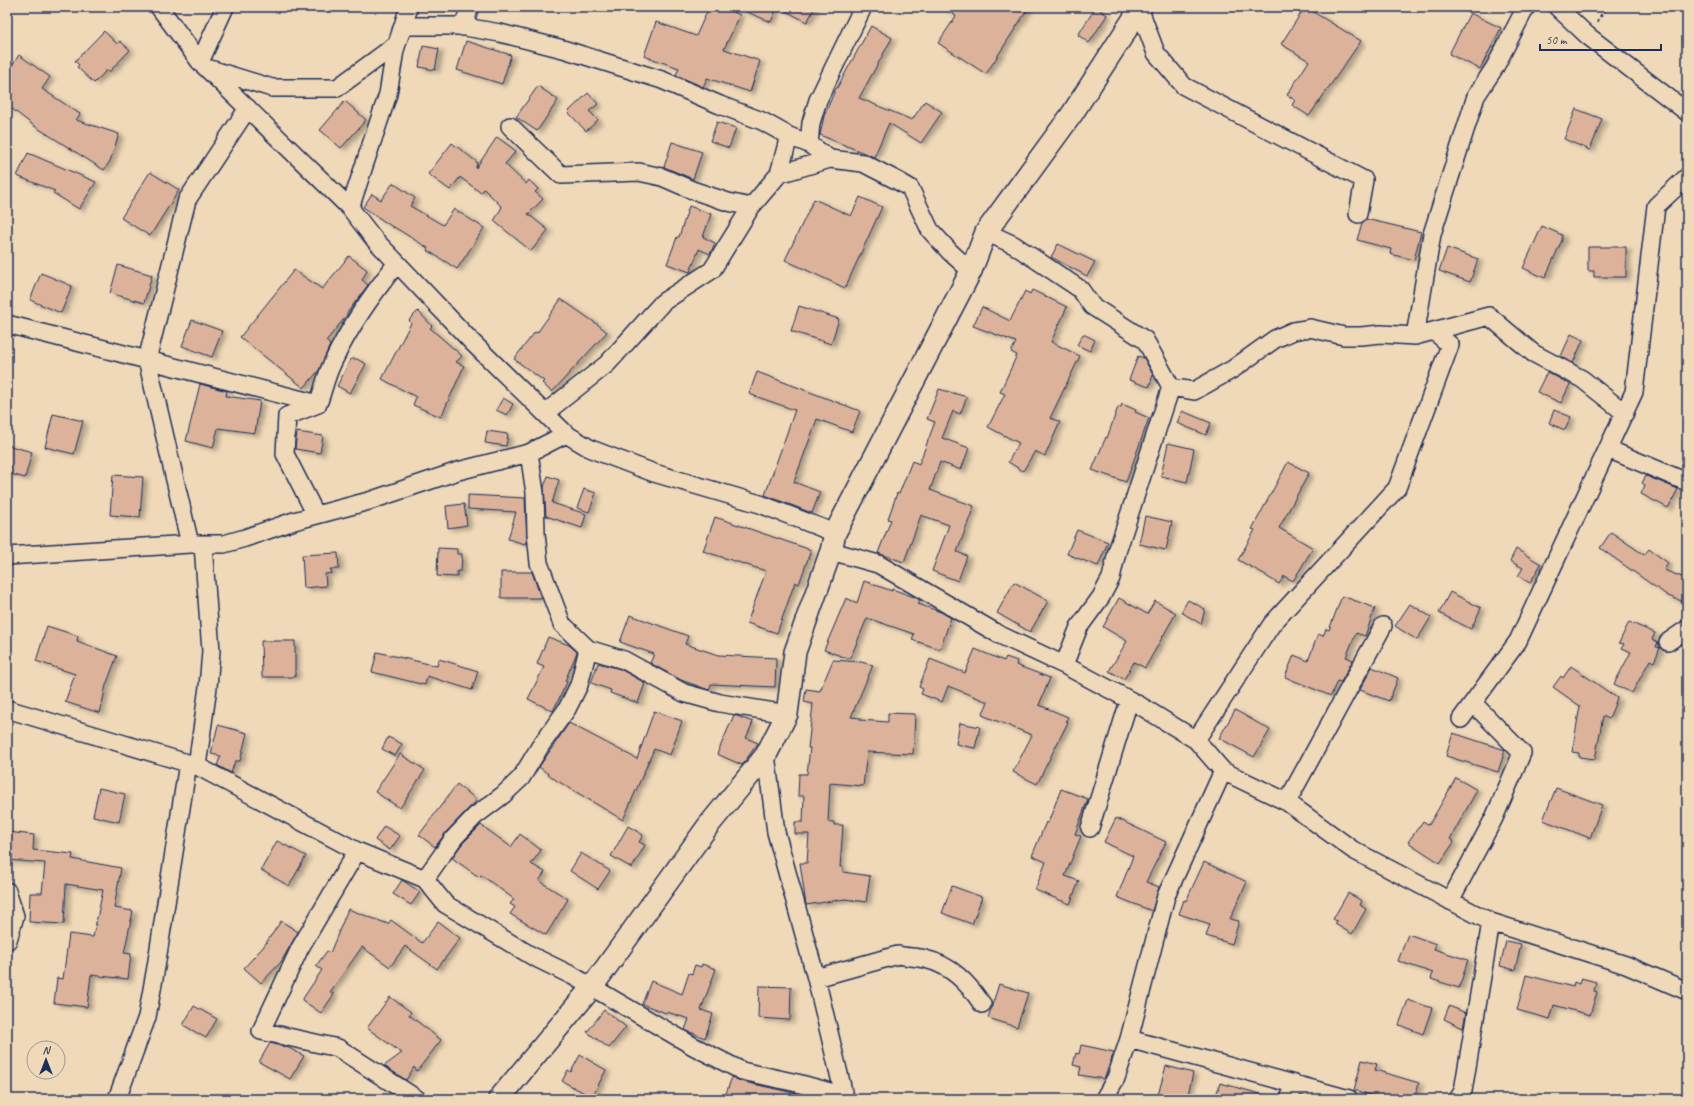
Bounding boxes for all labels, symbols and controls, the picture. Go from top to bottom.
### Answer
scale bar [1540,26,1661,52]
text: 50 m [1546,32,1568,48]
north arrow [26,1040,66,1080]
text: N [43,1043,52,1057]

